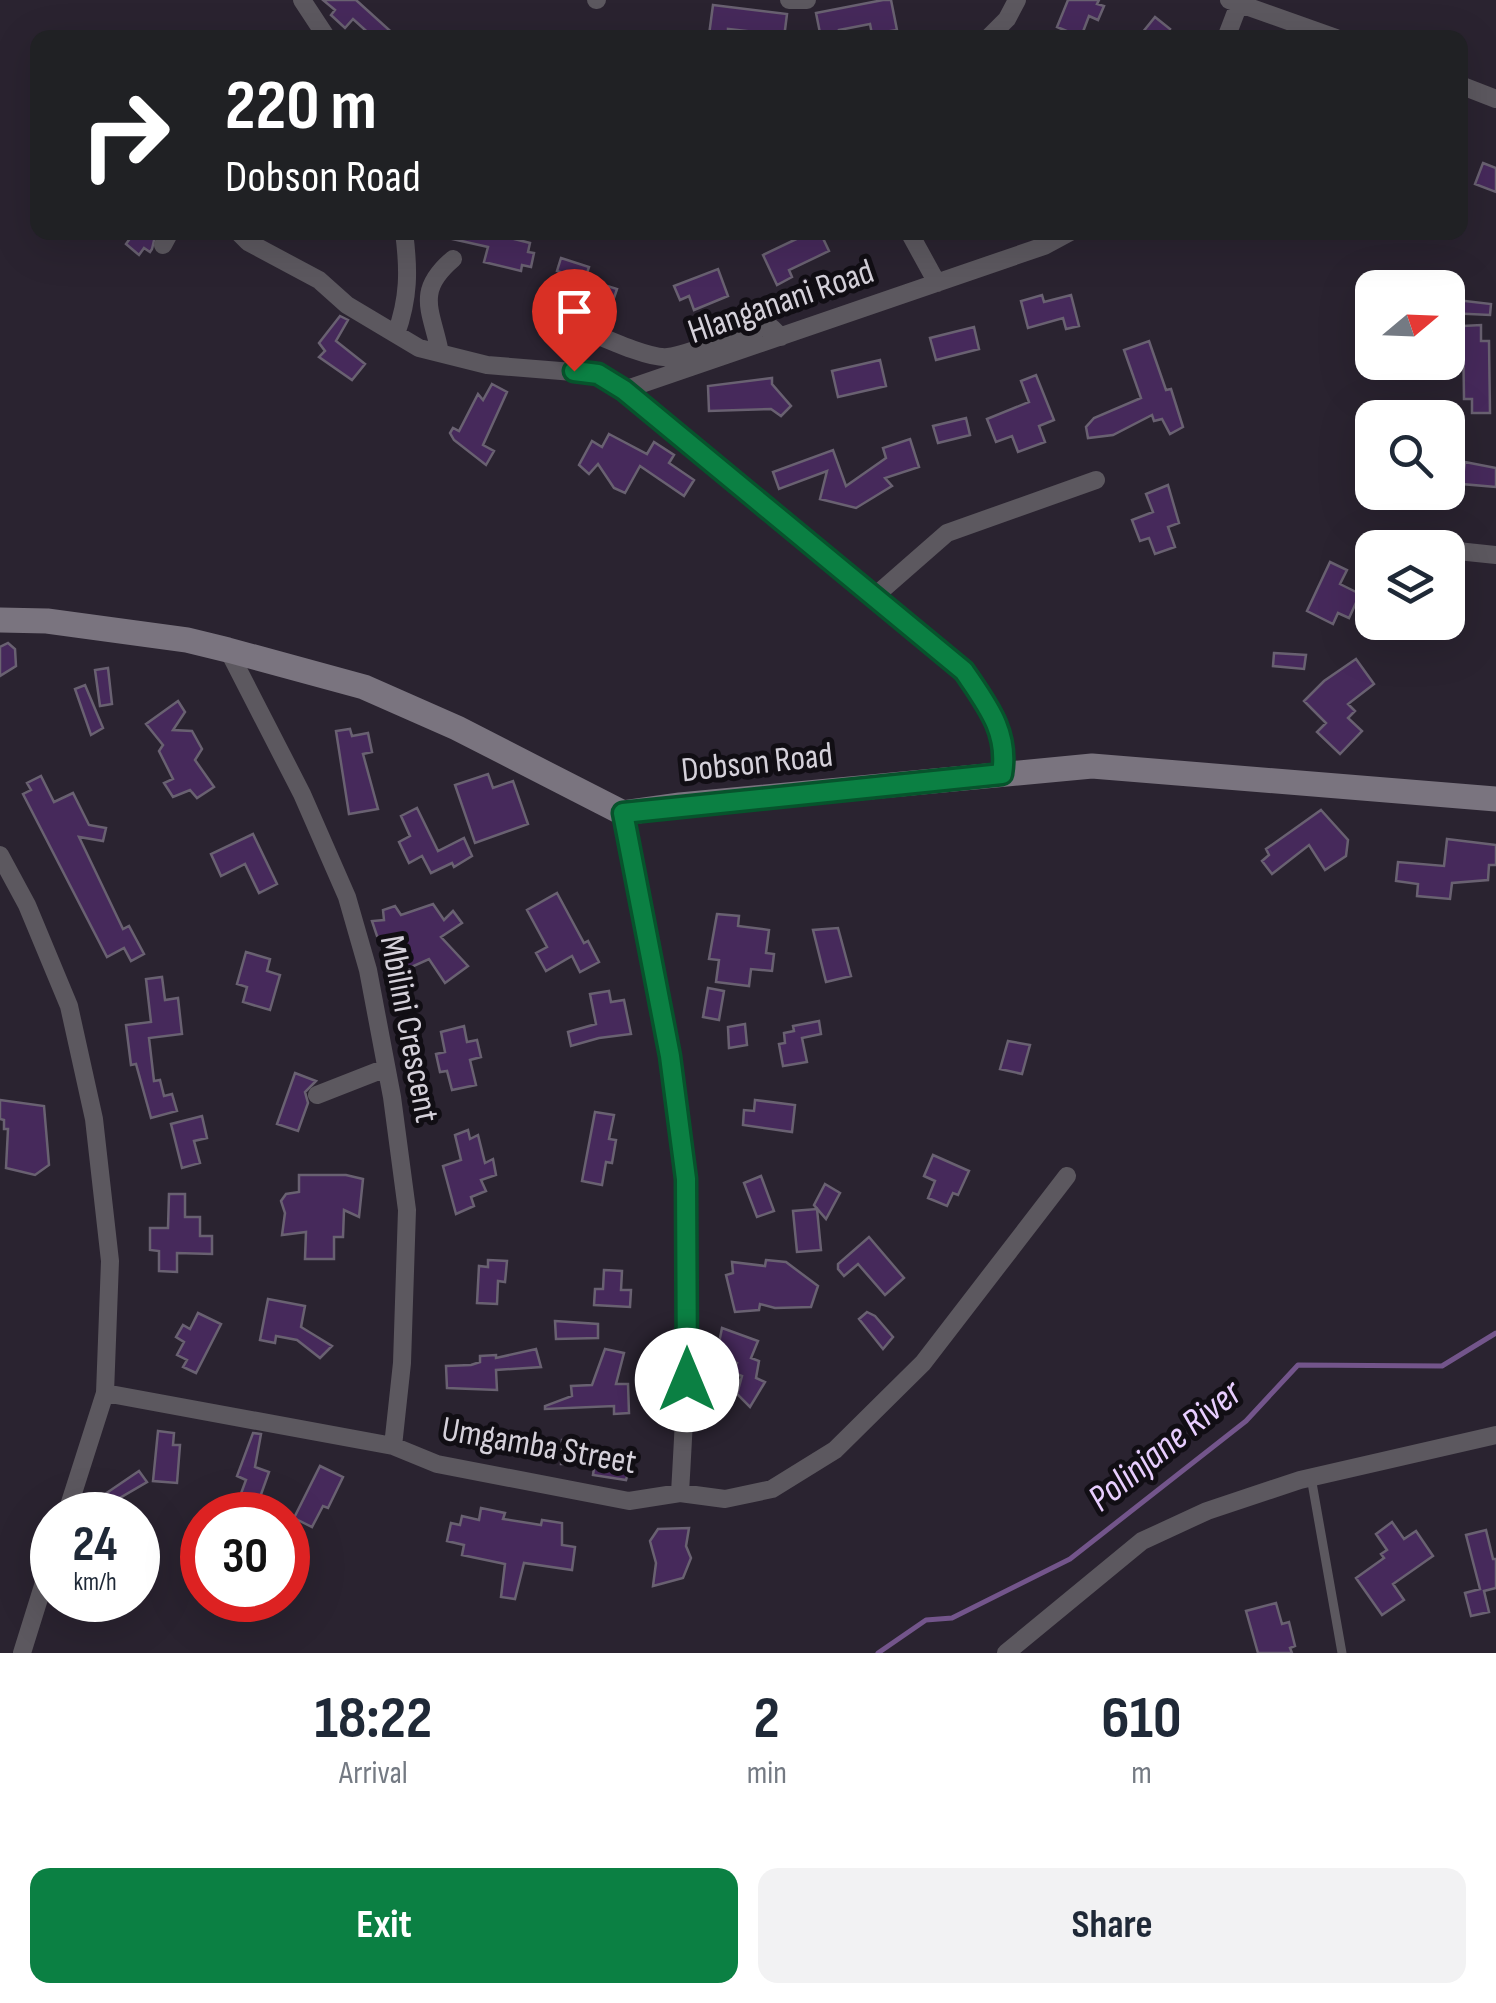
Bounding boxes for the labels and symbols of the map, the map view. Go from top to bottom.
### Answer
street label: Hlanganani Road [682,250,880,354]
pin [532,269,617,372]
north arrow [1355,270,1465,380]
street label: Dobson Road [679,734,835,792]
street label: Mbilini Crescent [370,932,448,1126]
position arrow [635,1328,739,1432]
water label: Polinjane River [1079,1370,1252,1521]
street label: Umgamba Street [438,1408,640,1484]
speed limit sign: 30 [180,1492,310,1622]

